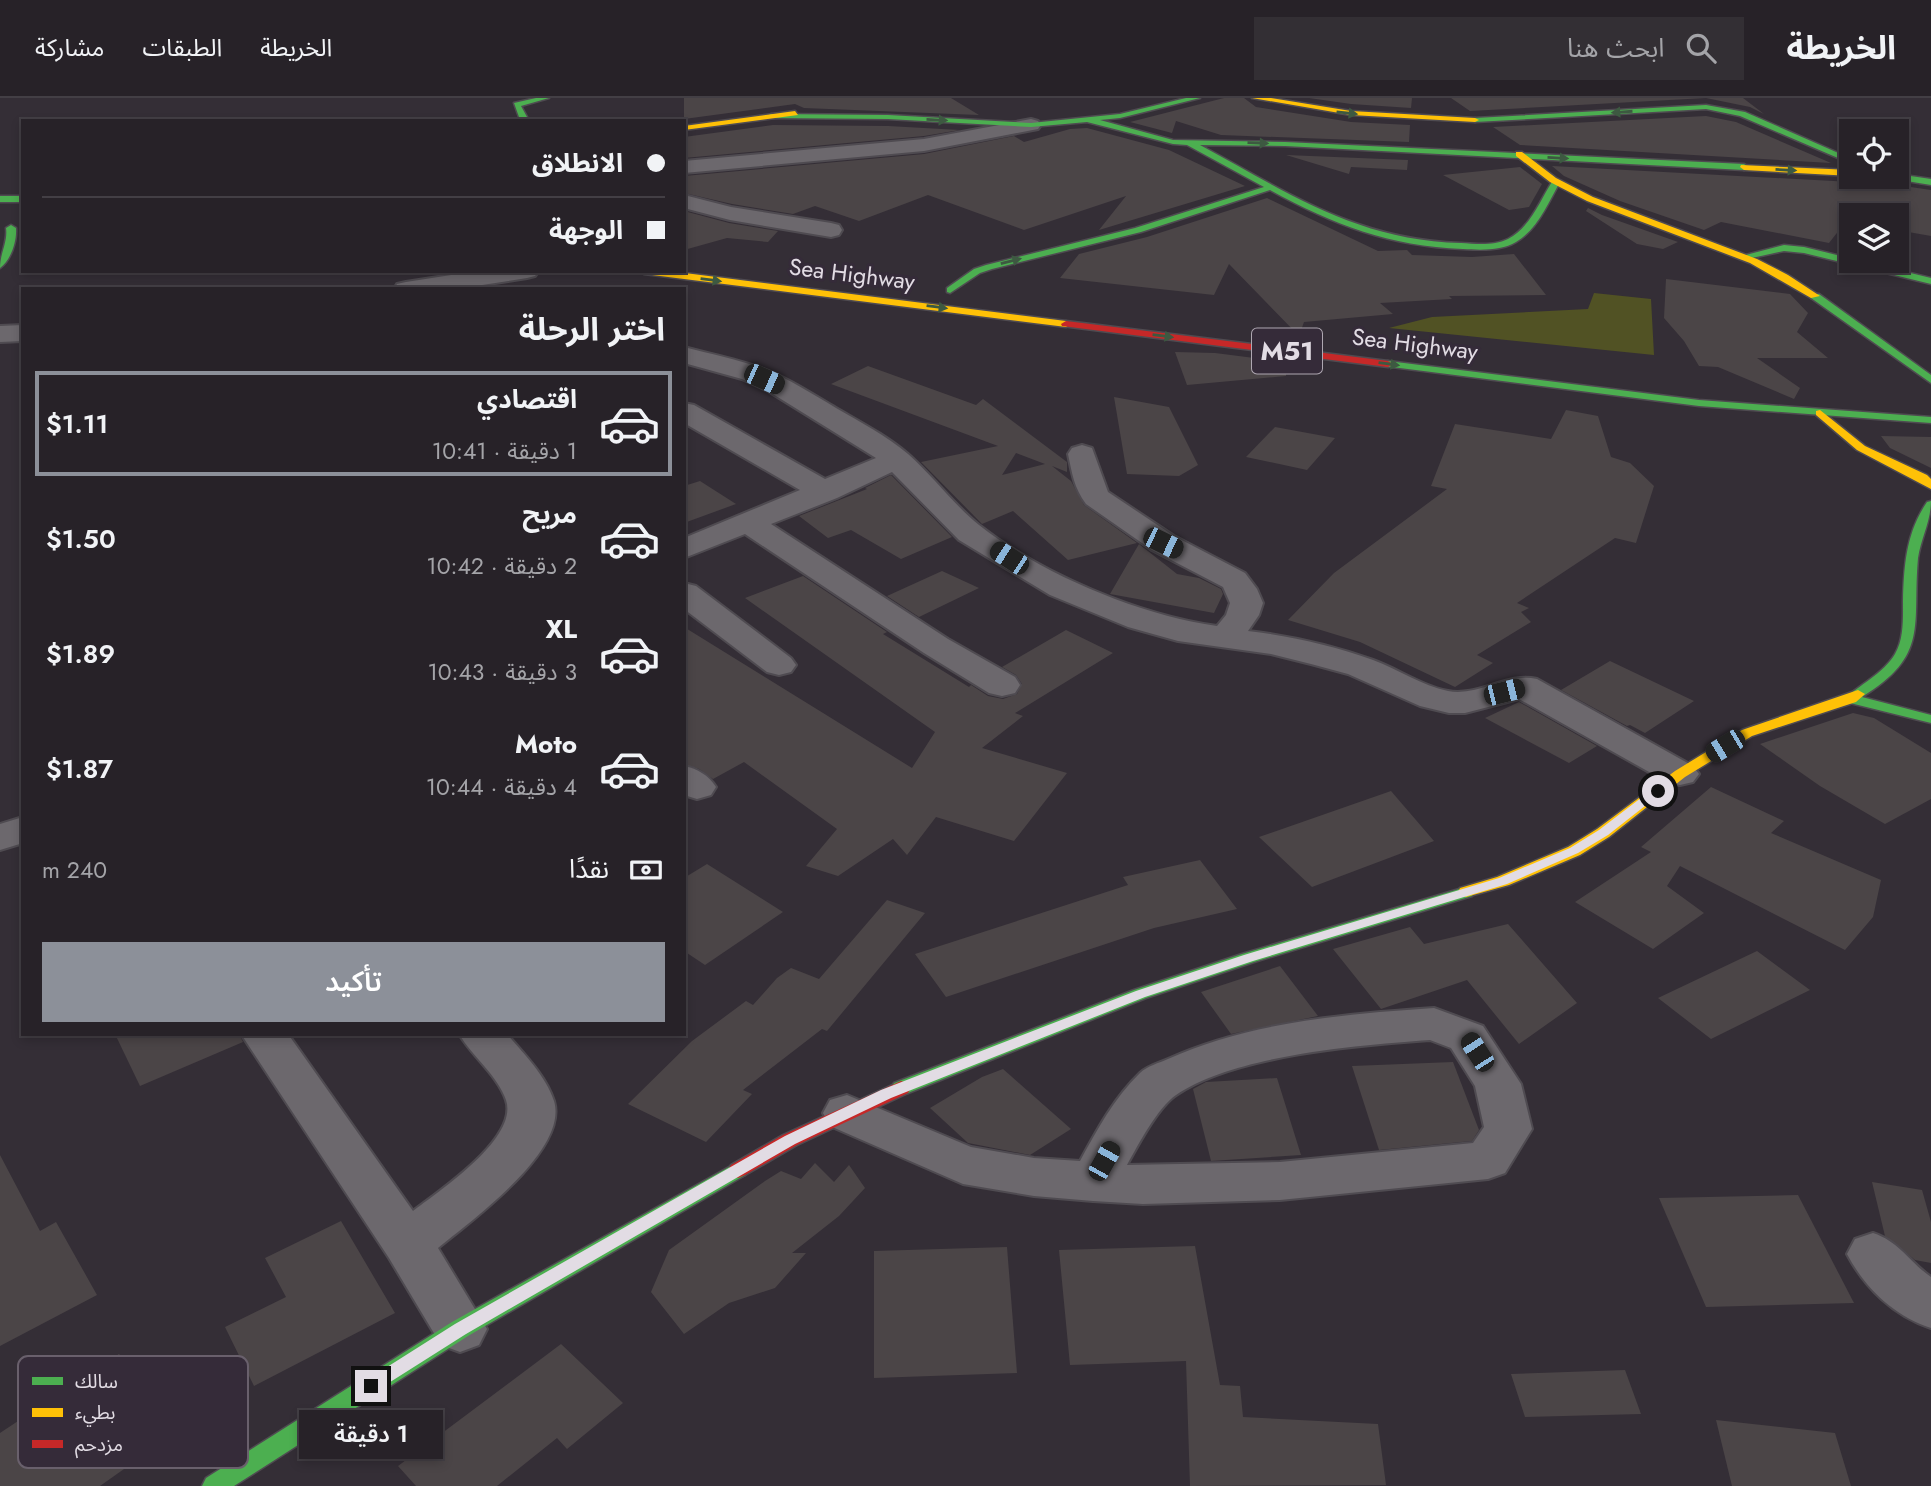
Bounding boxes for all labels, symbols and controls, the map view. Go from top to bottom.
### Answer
search box [1254,17,1744,80]
text: الخريطة [1786,24,1896,71]
text: ابحث هنا [1567,29,1664,67]
icon: search [1682,29,1720,67]
text: مشاركة [35,30,104,65]
text: الطبقات [142,30,222,65]
text: الخريطة [260,30,332,65]
one-way arrow [1611,107,1633,118]
one-way arrow [1336,108,1358,119]
one-way arrow [926,114,948,125]
map controls [1839,119,1909,273]
button: locate [1839,119,1909,189]
one-way arrow [1247,137,1269,148]
text: الانطلاق [532,144,623,182]
one-way arrow [1548,152,1570,163]
one-way arrow [1775,164,1797,175]
button: layers [1839,203,1909,273]
text: الوجهة [549,211,623,249]
street label: Sea Highway [787,249,918,299]
one-way arrow [1000,255,1022,266]
one-way arrow [701,274,723,285]
one-way arrow [926,302,948,313]
text: اختر الرحلة [519,306,665,352]
street label: Sea Highway [1350,319,1481,369]
road number: M51 [1252,328,1322,374]
one-way arrow [1152,330,1174,341]
one-way arrow [1378,359,1400,370]
car [741,361,788,397]
text: اقتصادي [477,380,577,418]
icon: car [598,392,661,455]
text: $1.11 [46,405,108,443]
text: 1 دقيقة · 10:41 [432,434,577,468]
text: مريح [522,495,577,533]
icon: car [598,507,661,570]
text: $1.50 [46,520,116,558]
car [1140,524,1187,562]
car [986,538,1033,578]
text: 2 دقيقة · 10:42 [426,549,577,583]
text: XL [545,610,577,648]
icon: car [598,622,661,685]
text: $1.89 [46,635,115,673]
text: 3 دقيقة · 10:43 [427,655,577,689]
car [1482,677,1527,707]
text: Moto [515,725,577,763]
car [1702,726,1749,766]
icon: car [598,737,661,800]
text: $1.87 [46,750,113,788]
text: 4 دقيقة · 10:44 [426,770,577,804]
route start [1642,775,1674,807]
text: نقدًا [569,850,609,888]
icon: cash [627,851,665,889]
text: 240 m [42,853,107,887]
button: تأكيد [42,942,665,1022]
car [1457,1029,1498,1075]
car [1085,1138,1124,1184]
legend [18,1356,248,1468]
text: سالك [75,1368,118,1395]
route end [355,1370,387,1402]
text: بطيء [75,1399,115,1427]
callout: 1 دقيقة [299,1410,443,1460]
text: 1 دقيقة [334,1417,408,1451]
text: مزدحم [75,1431,123,1459]

